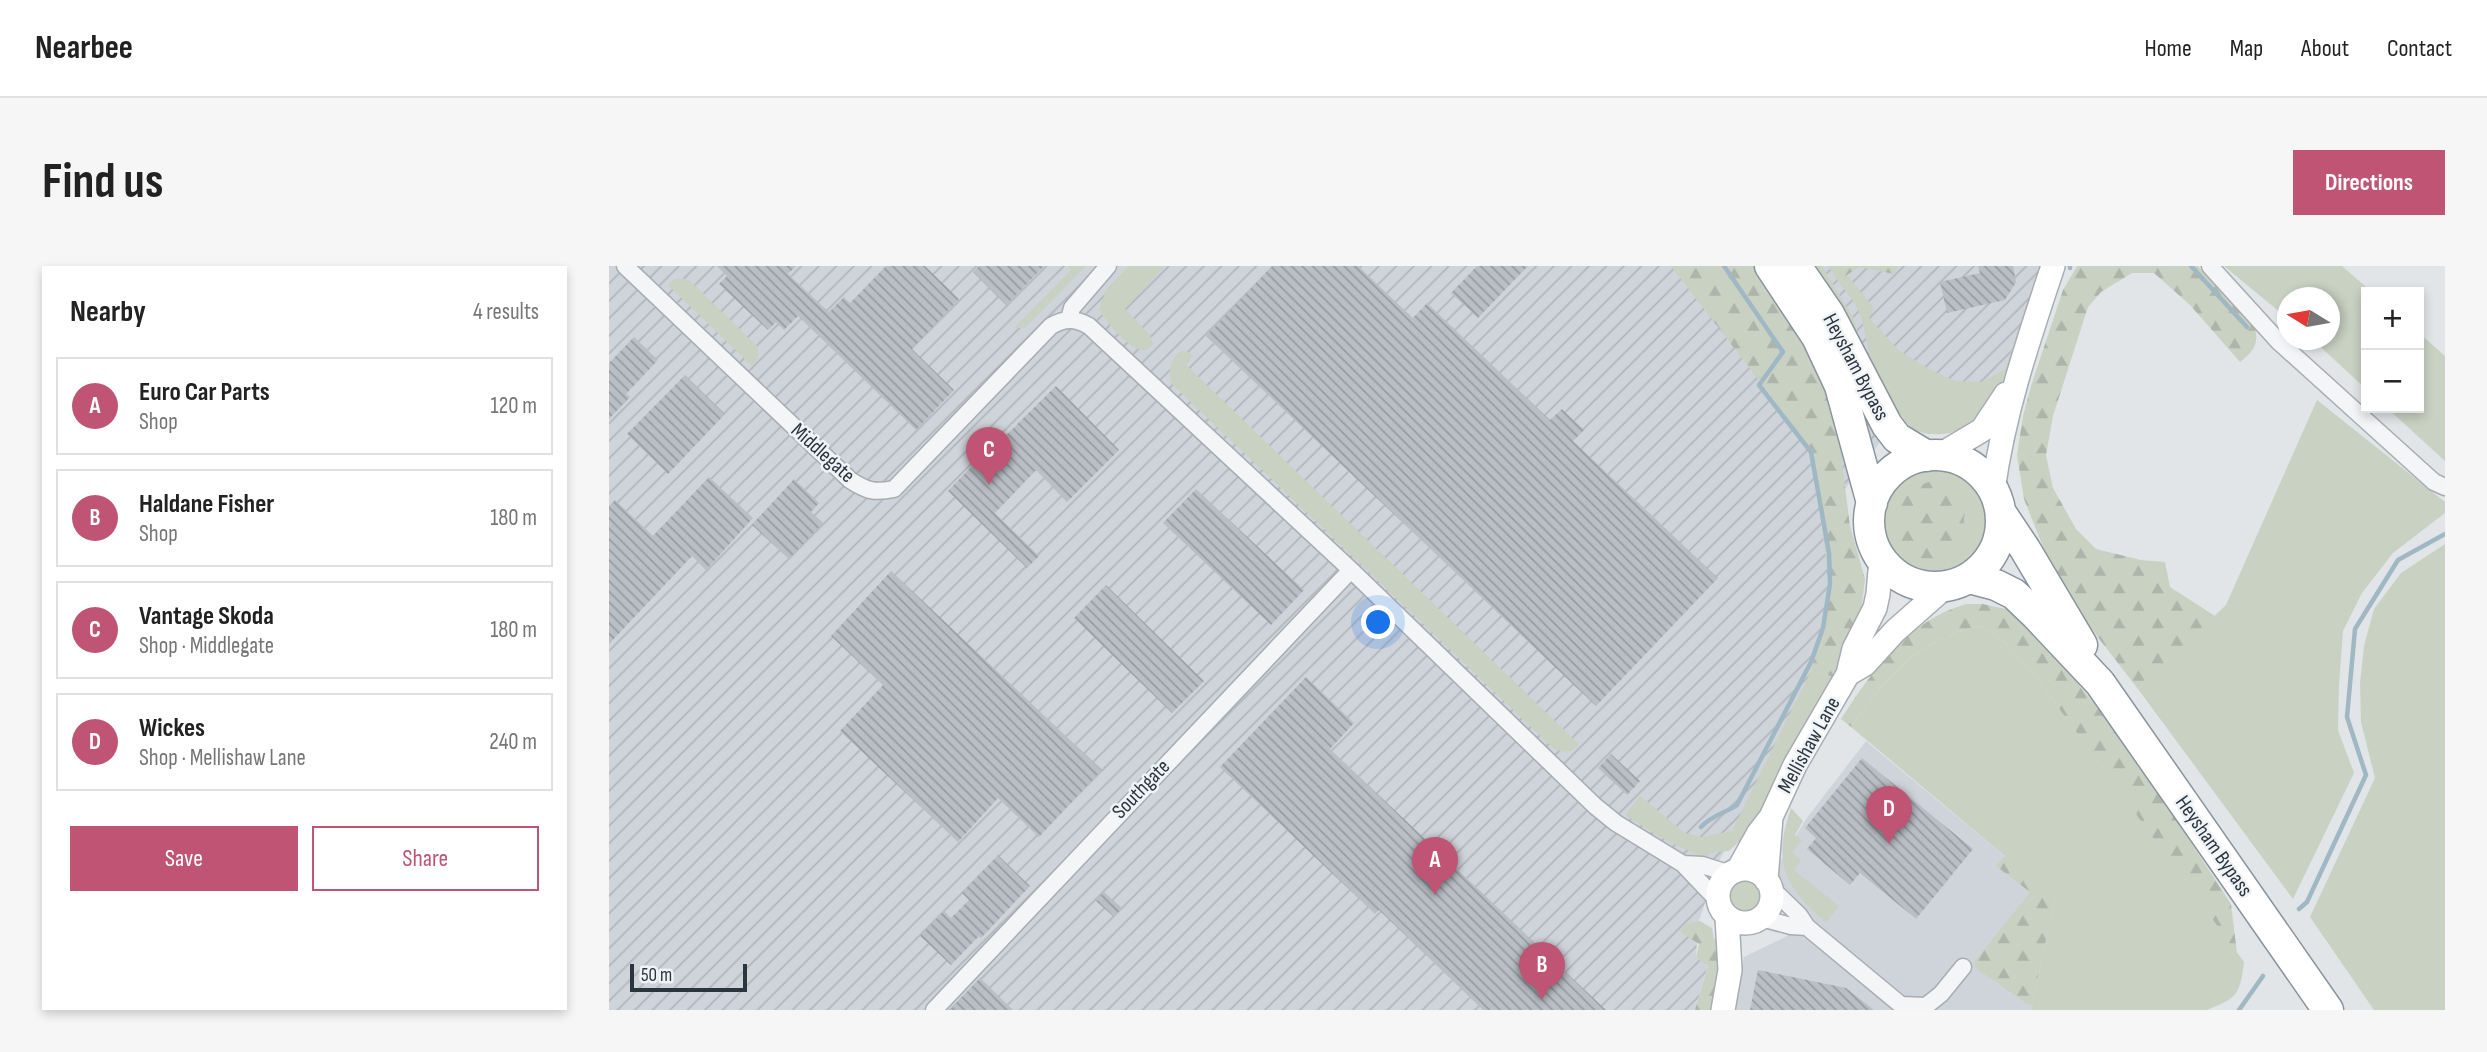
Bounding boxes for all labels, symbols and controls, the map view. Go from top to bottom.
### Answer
text: Nearbee [35,28,133,68]
text: Home [2144,34,2192,63]
text: Map [2230,34,2263,63]
text: About [2301,34,2349,63]
text: Contact [2387,34,2452,63]
button: Directions [2293,150,2445,215]
text: Find us [42,153,164,212]
north arrow [2277,287,2340,350]
map controls [2361,287,2424,413]
button: + [2361,287,2424,350]
text: Nearby [70,294,146,330]
text: 4 results [473,298,539,326]
street label: Heysham Bypass [1817,309,1895,425]
button: − [2361,350,2424,413]
text: Euro Car Parts [139,377,270,408]
text: A [90,392,100,420]
text: 120 m [491,392,537,420]
text: Shop [139,408,178,436]
street label: Middlegate [786,418,860,488]
pin: C [966,427,1012,485]
text: Haldane Fisher [139,489,274,520]
text: B [90,504,100,532]
text: 180 m [490,504,537,532]
text: Shop [139,520,178,548]
text: Vantage Skoda [139,601,274,632]
your location [1361,605,1395,639]
text: C [89,616,101,644]
text: 180 m [490,616,537,644]
text: Shop · Middlegate [139,632,274,660]
street label: Mellishaw Lane [1772,693,1846,797]
text: Wickes [139,713,205,744]
text: D [89,728,101,756]
text: 240 m [489,728,537,756]
text: Shop · Mellishaw Lane [139,744,306,772]
street label: Southgate [1107,754,1175,824]
pin: D [1866,786,1912,844]
street label: Heysham Bypass [2170,791,2258,901]
button: Save [70,826,298,891]
button: Share [312,826,539,891]
pin: A [1412,837,1458,895]
pin: B [1519,942,1565,1000]
scale bar [630,961,747,993]
text: 50 m [641,964,672,987]

